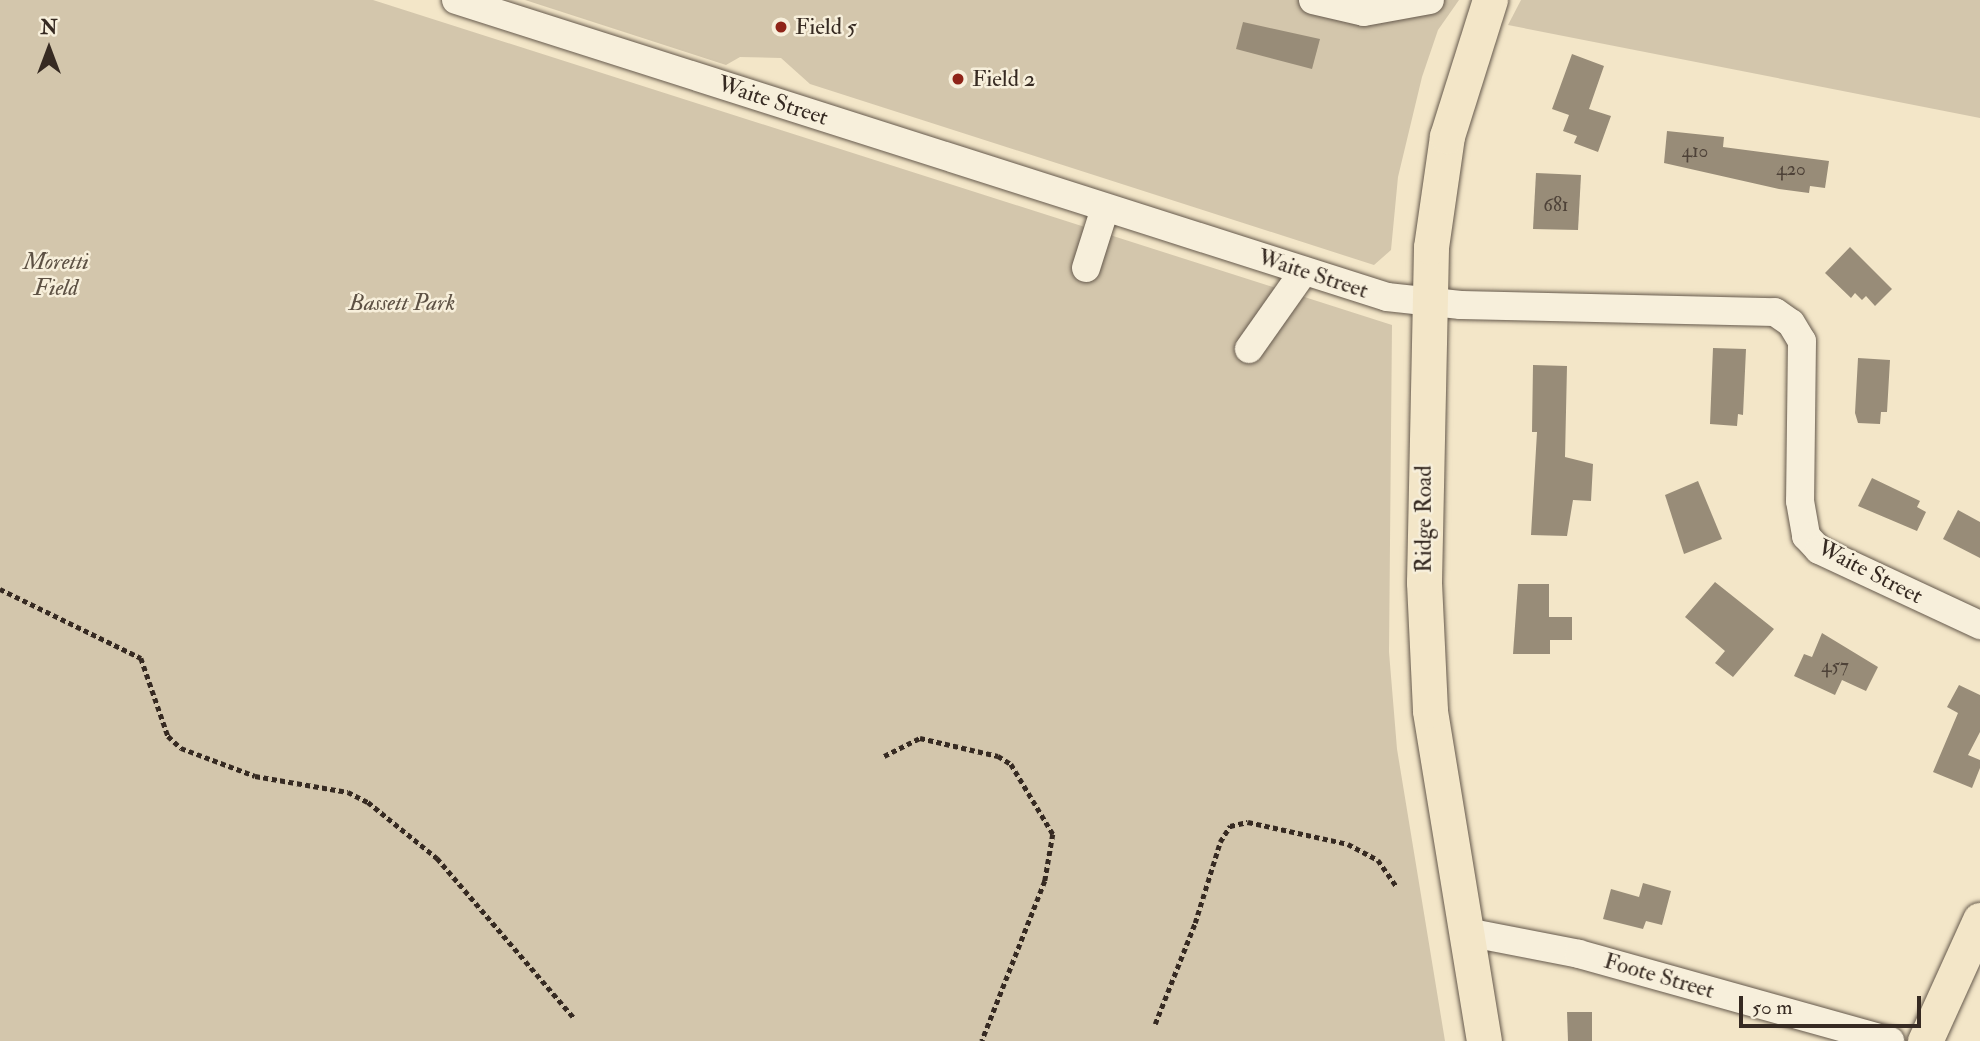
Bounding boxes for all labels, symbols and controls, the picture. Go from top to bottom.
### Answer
place label: Field 5 [795,13,857,41]
north arrow [14,14,84,84]
text: N [40,16,58,40]
marker: Field 5 [773,19,789,35]
place label: Field 2 [972,65,1035,93]
street label: Waite Street [714,70,832,132]
marker: Field 2 [950,71,966,87]
house number: 410 [1682,141,1708,163]
house number: 420 [1776,159,1806,181]
house number: 681 [1543,195,1569,217]
street label: Waite Street [1254,243,1372,305]
park label: Moretti Field [23,248,89,302]
park label: Bassett Park [349,289,455,317]
street label: Ridge Road [1410,465,1438,573]
street label: Waite Street [1813,534,1927,610]
house number: 457 [1821,656,1849,678]
street label: Foote Street [1601,947,1717,1005]
scale bar [1742,982,1924,1026]
text: 50 m [1752,994,1793,1021]

